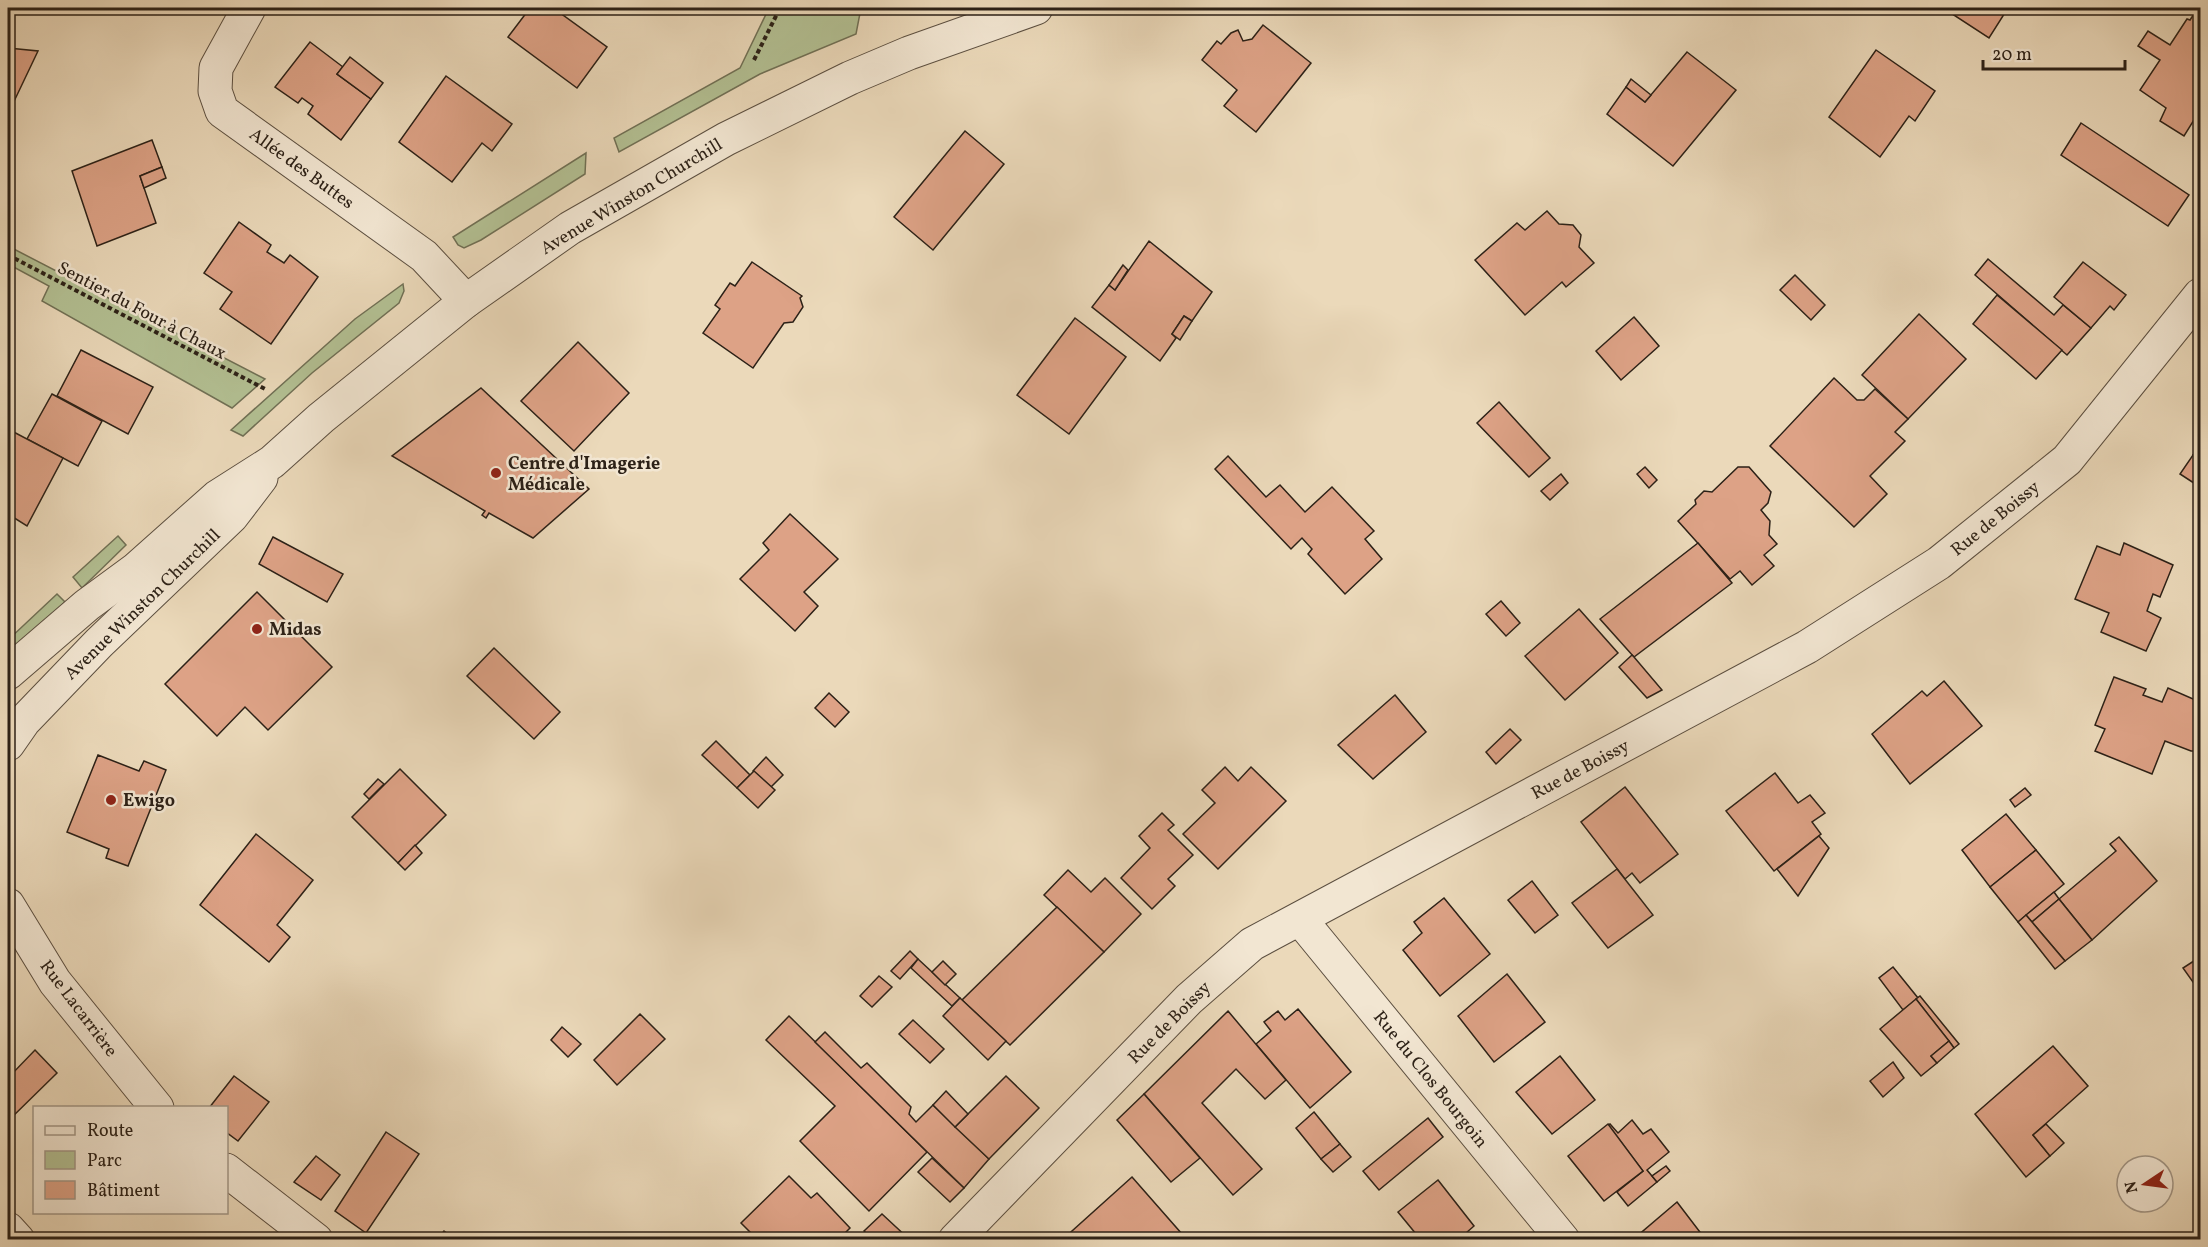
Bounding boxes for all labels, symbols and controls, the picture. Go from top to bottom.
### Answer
scale bar [1983,33,2126,71]
text: 20 m [1992,43,2032,68]
street label: Allée des Buttes [244,123,359,216]
street label: Avenue Winston Churchill [536,133,727,262]
street label: Sentier du Four à Chaux [52,256,230,367]
place label: Centre d'Imagerie Médicale [508,452,660,498]
marker: Centre d'Imagerie Médicale [489,466,503,480]
street label: Rue de Boissy [1946,475,2046,563]
street label: Avenue Winston Churchill [60,524,227,686]
place label: Midas [269,618,322,643]
marker: Midas [250,622,264,636]
street label: Rue de Boissy [1527,734,1634,807]
place label: Ewigo [123,789,175,814]
marker: Ewigo [104,793,118,807]
street label: Rue Lacarrière [33,955,123,1063]
street label: Rue de Boissy [1123,976,1217,1070]
street label: Rue du Clos Bourgoin [1367,1006,1493,1154]
legend [33,1106,228,1214]
text: Route [87,1119,133,1144]
text: Parc [87,1149,122,1174]
north arrow [2115,1154,2175,1214]
text: N [2120,1178,2144,1195]
text: Bâtiment [87,1179,160,1204]

